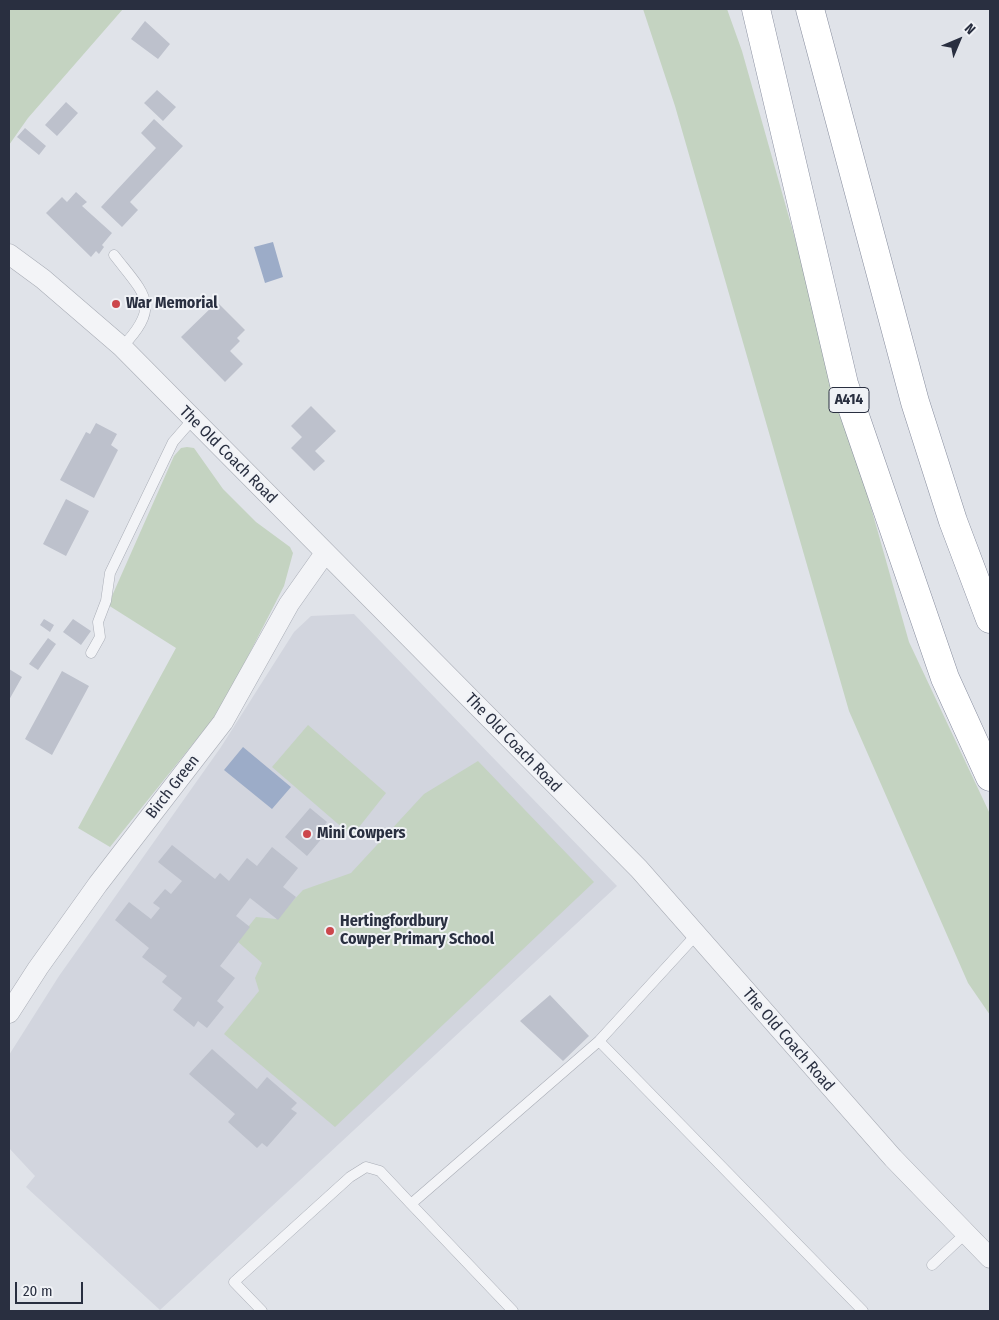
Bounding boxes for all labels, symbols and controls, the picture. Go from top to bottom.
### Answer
north arrow [934,15,984,65]
text: N [961,20,979,38]
place label: War Memorial [126,294,218,314]
marker: War Memorial [110,298,122,310]
road number: A414 [829,388,869,412]
street label: The Old Coach Road [175,402,281,508]
street label: The Old Coach Road [461,690,565,796]
street label: Birch Green [142,751,204,823]
place label: Mini Cowpers [317,824,406,844]
marker: Mini Cowpers [301,828,313,840]
place label: Hertingfordbury Cowper Primary School [340,912,494,950]
marker: Hertingfordbury Cowper Primary School [324,925,336,937]
street label: The Old Coach Road [738,985,838,1095]
scale bar [18,1272,85,1304]
text: 20 m [23,1282,53,1300]

